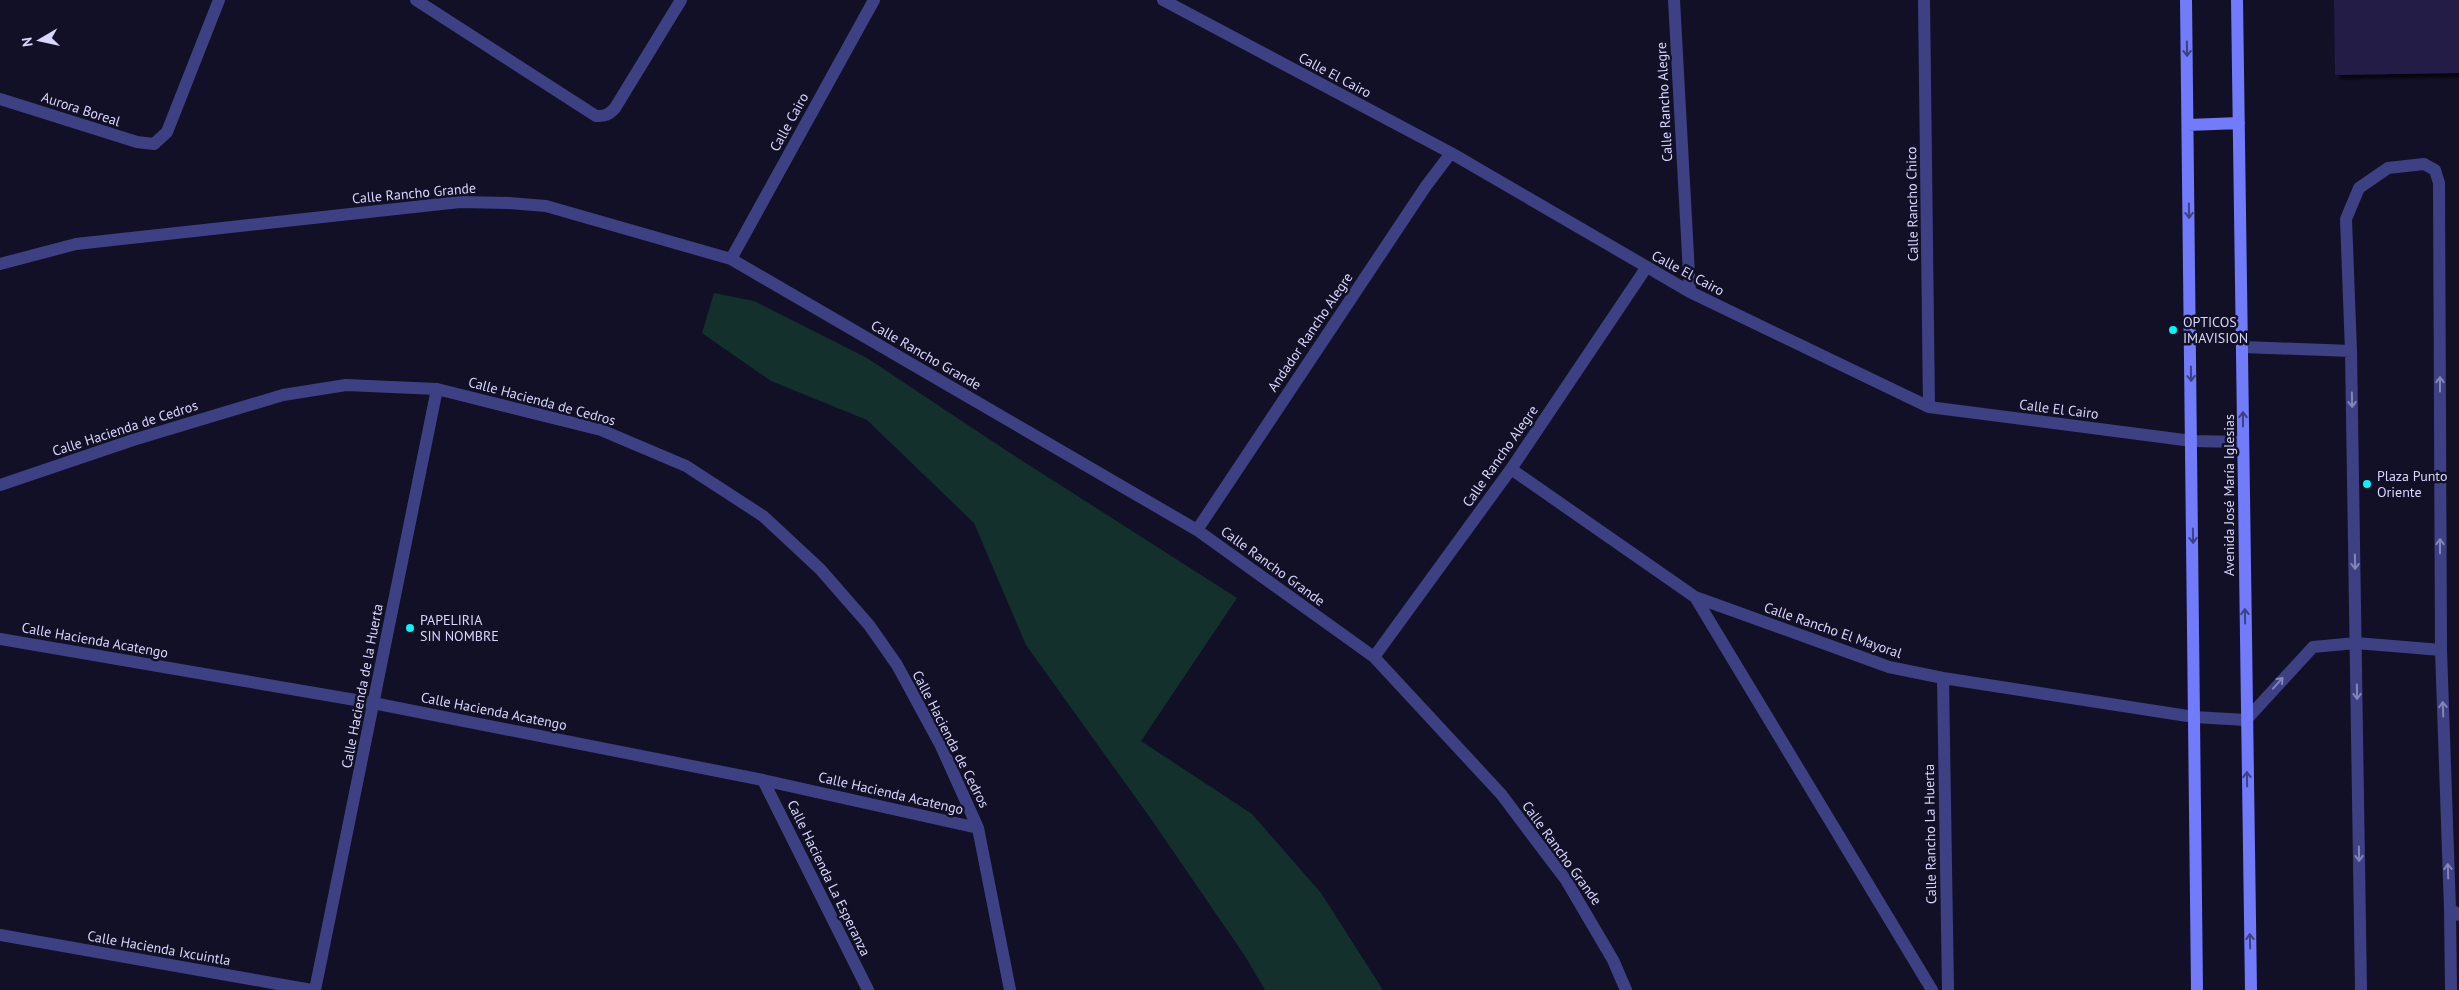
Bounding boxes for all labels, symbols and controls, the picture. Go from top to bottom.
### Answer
north arrow [15,15,65,65]
text: N [18,36,37,48]
one-way arrow [2182,40,2192,56]
street label: Calle Rancho Alegre [1652,42,1676,162]
street label: Calle El Cairo [1296,48,1374,102]
street label: Aurora Boreal [39,88,123,130]
street label: Calle Cairo [766,89,812,155]
street label: Calle Rancho Chico [1902,147,1922,261]
street label: Calle Rancho Grande [351,179,477,207]
one-way arrow [2184,202,2194,219]
street label: Calle El Cairo [1649,246,1727,300]
street label: Andador Rancho Alegre [1263,269,1357,395]
place label: OPTICOS IMAVISION [2183,313,2248,347]
street label: Calle Rancho Grande [868,316,984,394]
marker: OPTICOS IMAVISION [2167,324,2179,336]
one-way arrow [2186,365,2196,381]
street label: Calle Hacienda de Cedros [466,373,618,429]
one-way arrow [2435,376,2445,392]
one-way arrow [2347,391,2357,407]
street label: Calle El Cairo [2018,395,2100,423]
street label: Calle Hacienda de Cedros [50,396,200,460]
street label: Calle Rancho Alegre [1458,402,1542,510]
one-way arrow [2238,411,2248,428]
street label: Avenida José María Iglesias [2220,414,2238,576]
place label: Plaza Punto Oriente [2377,467,2447,501]
marker: Plaza Punto Oriente [2361,478,2373,490]
street label: Calle Rancho Grande [1217,522,1329,610]
one-way arrow [2188,528,2198,544]
one-way arrow [2436,539,2445,555]
one-way arrow [2350,554,2359,570]
street label: Calle Rancho El Mayoral [1762,598,1904,662]
street label: Calle Hacienda de la Huerta [337,602,387,770]
one-way arrow [2240,609,2250,625]
place label: PAPELIRIA SIN NOMBRE [420,611,499,645]
street label: Calle Hacienda Acatengo [20,618,170,662]
marker: PAPELIRIA SIN NOMBRE [404,622,416,634]
street label: Calle Hacienda de Cedros [909,667,994,811]
one-way arrow [2272,677,2284,690]
one-way arrow [2352,683,2362,699]
street label: Calle Hacienda Acatengo [419,688,569,734]
one-way arrow [2438,701,2448,718]
street label: Calle Rancho La Huerta [1920,764,1940,904]
street label: Calle Hacienda Acatengo [817,768,965,818]
one-way arrow [2242,771,2252,788]
street label: Calle Hacienda La Esperanza [783,797,875,959]
street label: Calle Rancho Grande [1518,797,1606,909]
one-way arrow [2354,846,2364,862]
one-way arrow [2444,863,2453,879]
street label: Calle Hacienda Ixcuintla [86,927,232,969]
one-way arrow [2245,934,2255,950]

